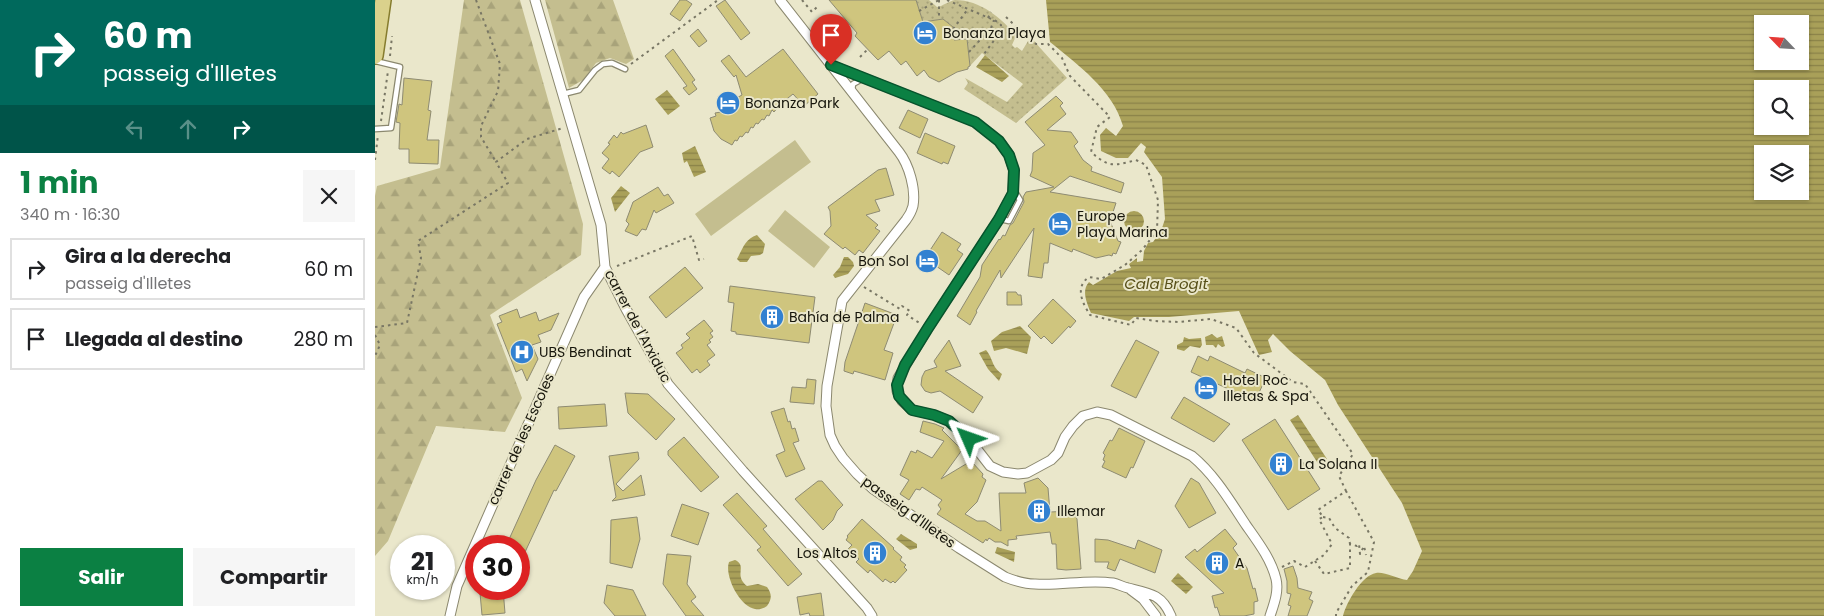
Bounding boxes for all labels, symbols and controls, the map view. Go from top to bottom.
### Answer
text: 60 m [103,11,193,60]
pin [810,14,852,65]
north arrow [1754,15,1809,70]
map controls [1754,15,1809,200]
icon: right [20,20,85,85]
hotel icon: Bonanza Playa [912,20,938,46]
icon: arrive [817,21,845,49]
place label: Bonanza Playa [943,23,1046,43]
text: passeig d'Illetes [103,58,277,89]
button: search [1754,80,1809,135]
hotel icon: Bonanza Park [715,90,741,116]
place label: Bonanza Park [745,93,840,113]
icon: left [121,115,149,143]
icon: ahead [174,115,202,143]
icon: right [227,115,255,143]
button: layers [1754,145,1809,200]
text: 1 min [20,161,98,204]
button: close [303,170,355,222]
text: 340 m · 16:30 [20,203,120,226]
place label: Europe Playa Marina [1077,206,1168,242]
hotel icon: Europe Playa Marina [1047,211,1073,237]
text: Gira a la derecha [65,243,231,270]
hotel icon: Bon Sol [914,248,940,274]
place label: Bon Sol [858,251,909,271]
icon: right [22,255,50,283]
text: 60 m [304,256,353,283]
street label: carrer de l'Arxiduc [600,266,676,386]
text: passeig d'Illetes [65,272,191,295]
water label: Cala Brogit [1124,273,1208,294]
building icon: Bahía de Palma [759,304,785,330]
place label: Bahía de Palma [789,307,899,327]
icon: arrive [22,325,50,353]
text: Llegada al destino [65,326,243,353]
text: 280 m [294,326,353,353]
hospital icon: UBS Bendinat [509,339,535,365]
place label: UBS Bendinat [539,342,632,362]
street label: carrer de les Escoles [483,370,559,508]
place label: Hotel Roc Illetas & Spa [1223,370,1309,406]
hotel icon: Hotel Roc Illetas & Spa [1193,375,1219,401]
position arrow [942,412,994,464]
building icon: La Solana II [1268,451,1294,477]
place label: La Solana II [1299,454,1377,474]
street label: passeig d'Illetes [858,471,960,553]
building icon: Illemar [1026,498,1052,524]
place label: Illemar [1057,501,1105,521]
speed limit sign: 30 [465,535,530,600]
building icon: Los Altos [862,540,888,566]
place label: Los Altos [797,543,857,563]
text: 21 [411,544,434,579]
button: Salir [20,548,183,606]
button: Compartir [193,548,355,606]
building icon: A [1204,550,1230,576]
place label: A [1235,553,1244,573]
text: km/h [407,571,438,588]

